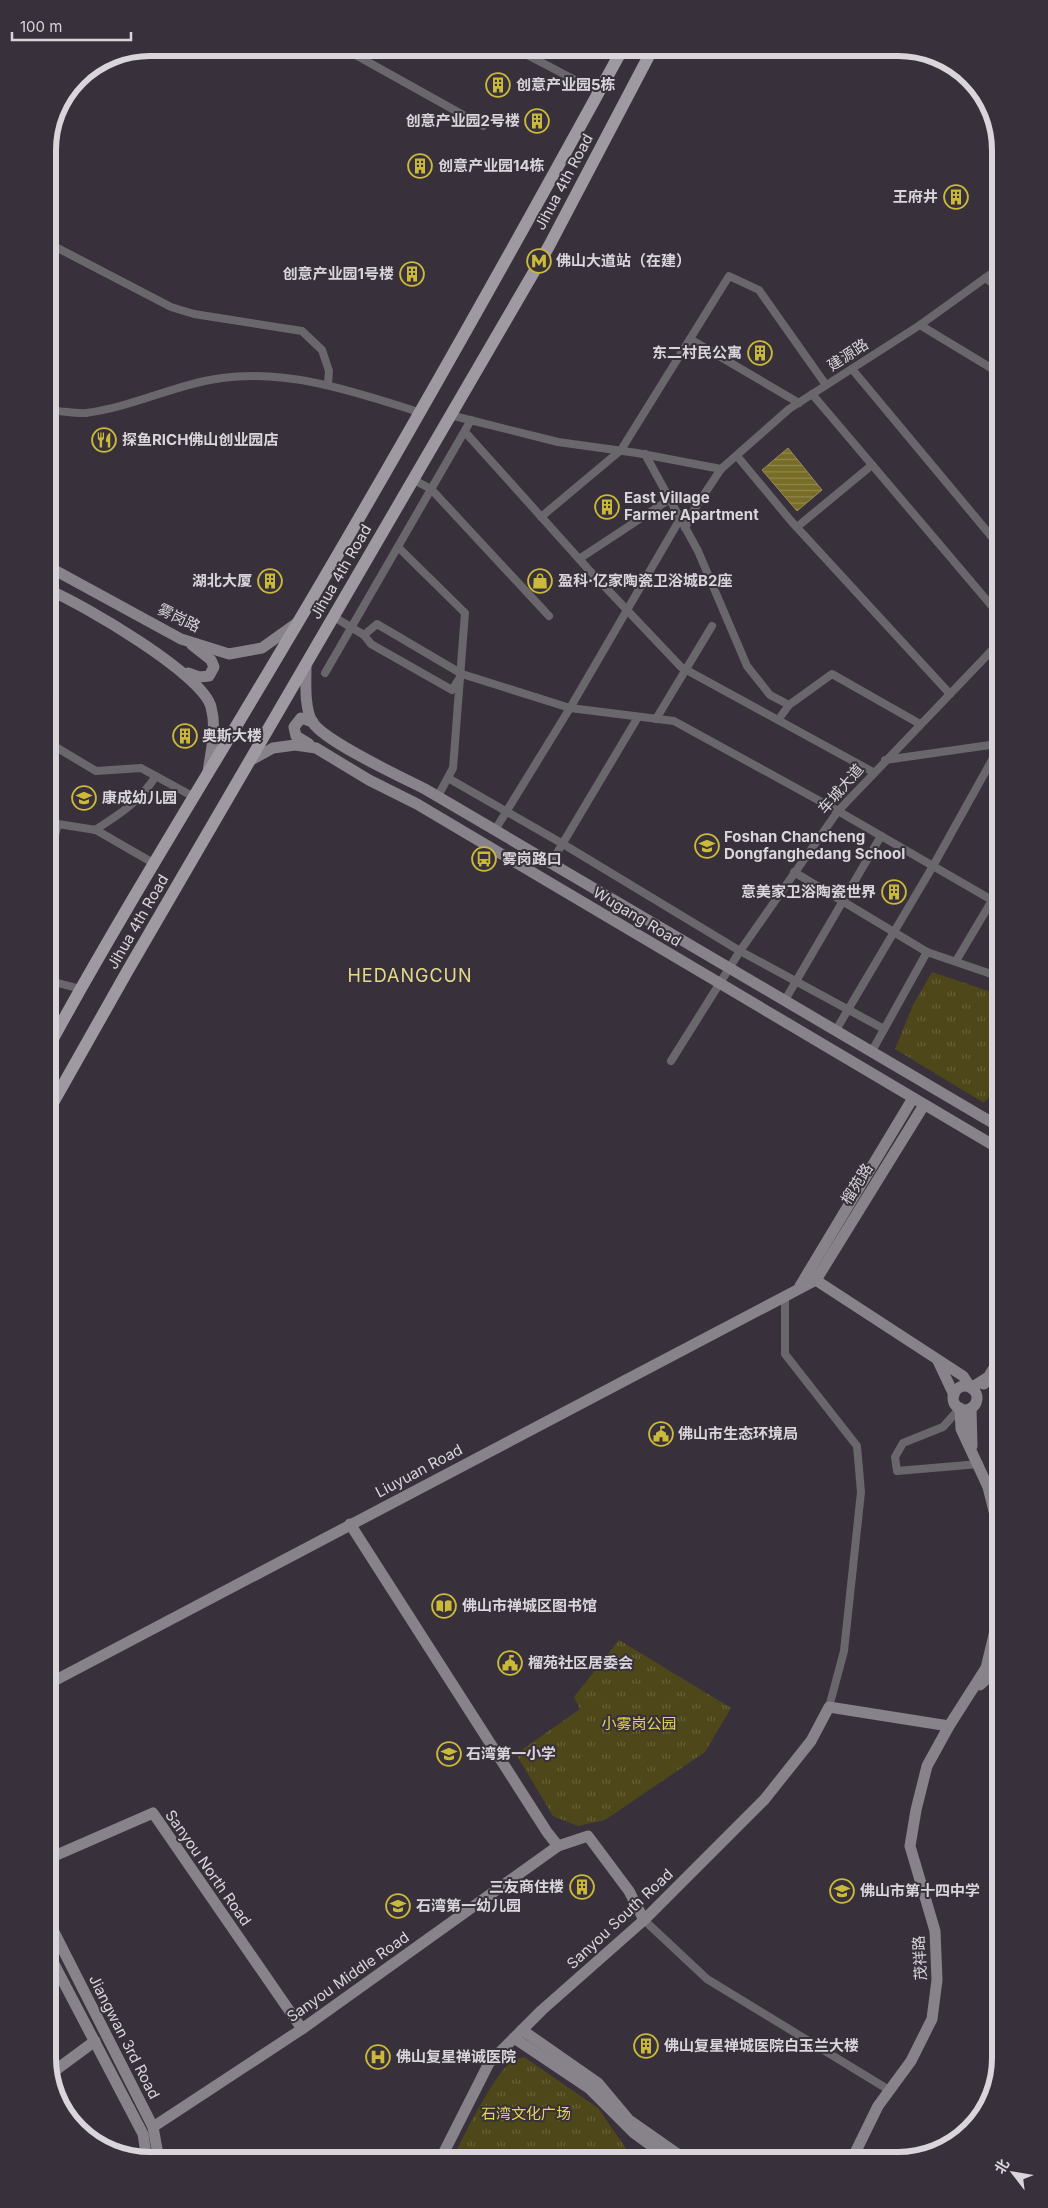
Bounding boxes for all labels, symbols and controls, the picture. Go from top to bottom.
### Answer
scale bar [12,10,131,42]
text: 100 m [20,17,62,36]
building icon: 创意产业园5栋 [485,72,511,98]
place label: 创意产业园5栋 [516,75,616,94]
building icon: 创意产业园2号楼 [524,108,550,134]
place label: 创意产业园2号楼 [406,111,520,130]
street label: Jihua 4th Road [530,130,597,233]
building icon: 创意产业园14栋 [407,153,433,179]
place label: 创意产业园14栋 [438,156,545,175]
building icon: 王府井 [943,184,969,210]
place label: 王府井 [893,187,938,206]
metro station icon: 佛山大道站（在建） [526,248,552,274]
place label: 佛山大道站（在建） [556,251,691,270]
building icon: 创意产业园1号楼 [399,261,425,287]
place label: 创意产业园1号楼 [283,264,394,283]
street label: 建源路 [824,334,872,375]
building icon: 东二村民公寓 [747,340,773,366]
place label: 东二村民公寓 [652,343,742,362]
restaurant icon: 探鱼RICH佛山创业园店 [91,427,117,453]
place label: 探鱼RICH佛山创业园店 [122,430,278,449]
place label: East Village Farmer Apartment [624,488,759,524]
building icon: East Village Farmer Apartment [594,494,620,520]
street label: Jihua 4th Road [306,521,375,623]
building icon: 湖北大厦 [257,568,283,594]
shop icon: 盈科·亿家陶瓷卫浴城B2座 [527,568,553,594]
place label: 湖北大厦 [192,571,252,590]
place label: 盈科·亿家陶瓷卫浴城B2座 [558,571,732,590]
street label: 雾岗路 [155,599,204,636]
building icon: 奥斯大楼 [172,723,198,749]
place label: 奥斯大楼 [202,726,262,745]
street label: 车城大道 [814,760,867,818]
school or university icon: 康成幼儿园 [71,785,97,811]
place label: 康成幼儿园 [102,788,177,807]
place label: Foshan Chancheng Dongfanghedang School [724,827,905,863]
school or university icon: Foshan Chancheng Dongfanghedang School [694,833,720,859]
bus stop icon: 雾岗路口 [471,846,497,872]
place label: 雾岗路口 [502,849,562,868]
street label: Jihua 4th Road [103,871,172,973]
building icon: 意美家卫浴陶瓷世界 [881,879,907,905]
place label: 意美家卫浴陶瓷世界 [741,882,876,901]
street label: Wugang Road [590,883,685,950]
district label: HEDANGCUN [347,965,473,986]
street label: 榴苑路 [837,1160,877,1208]
public building icon: 佛山市生态环境局 [648,1421,674,1447]
place label: 佛山市生态环境局 [678,1424,798,1443]
street label: Liuyuan Road [372,1440,466,1501]
library icon: 佛山市禅城区图书馆 [431,1593,457,1619]
place label: 佛山市禅城区图书馆 [462,1596,597,1615]
public building icon: 榴苑社区居委会 [497,1650,523,1676]
place label: 榴苑社区居委会 [528,1653,633,1672]
park label: 小雾岗公园 [601,1714,677,1733]
school or university icon: 石湾第一小学 [436,1741,462,1767]
place label: 石湾第一小学 [466,1744,556,1763]
street label: Sanyou North Road [161,1806,256,1929]
street label: Sanyou South Road [563,1864,677,1973]
building icon: 三友商住楼 [569,1874,595,1900]
place label: 三友商住楼 [489,1877,564,1896]
school or university icon: 佛山市第十四中学 [829,1878,855,1904]
place label: 佛山市第十四中学 [860,1881,980,1900]
school or university icon: 石湾第一幼儿园 [385,1893,411,1919]
place label: 石湾第一幼儿园 [416,1896,521,1915]
street label: Sanyou Middle Road [283,1927,413,2026]
street label: 茂祥路 [909,1935,930,1981]
street label: Jiangwan 3rd Road [85,1972,164,2102]
building icon: 佛山复星禅城医院白玉兰大楼 [633,2033,659,2059]
place label: 佛山复星禅城医院白玉兰大楼 [664,2036,859,2055]
hospital icon: 佛山复星禅诚医院 [365,2044,391,2070]
place label: 佛山复星禅诚医院 [396,2047,516,2066]
park label: 石湾文化广场 [481,2104,571,2123]
north arrow [988,2148,1038,2198]
text: 北 [991,2156,1012,2176]

